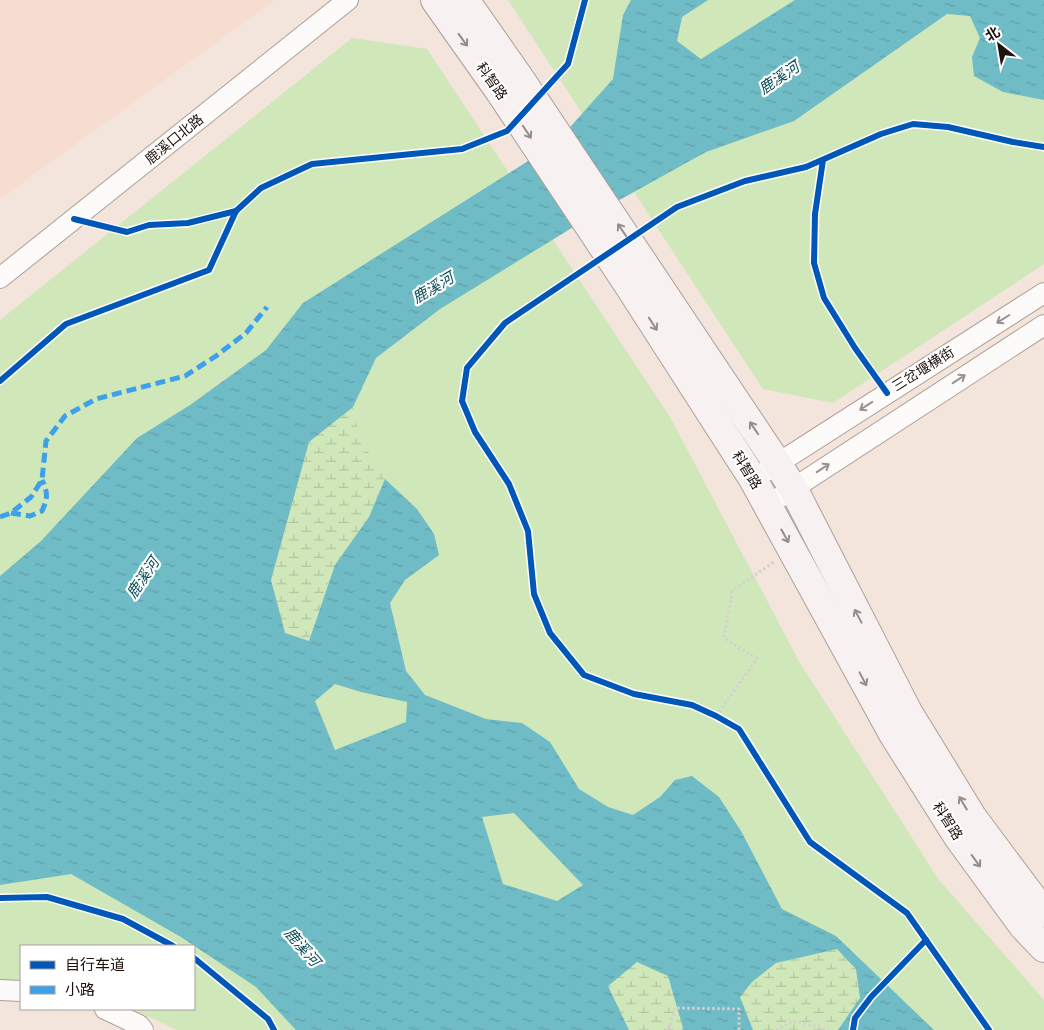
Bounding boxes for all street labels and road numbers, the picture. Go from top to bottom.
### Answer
street label: 科智路 [473,59,511,103]
street label: 鹿溪口北路 [142,111,206,167]
street label: 三岔堰横街 [889,344,957,394]
street label: 科智路 [729,448,765,492]
street label: 科智路 [930,799,966,843]

